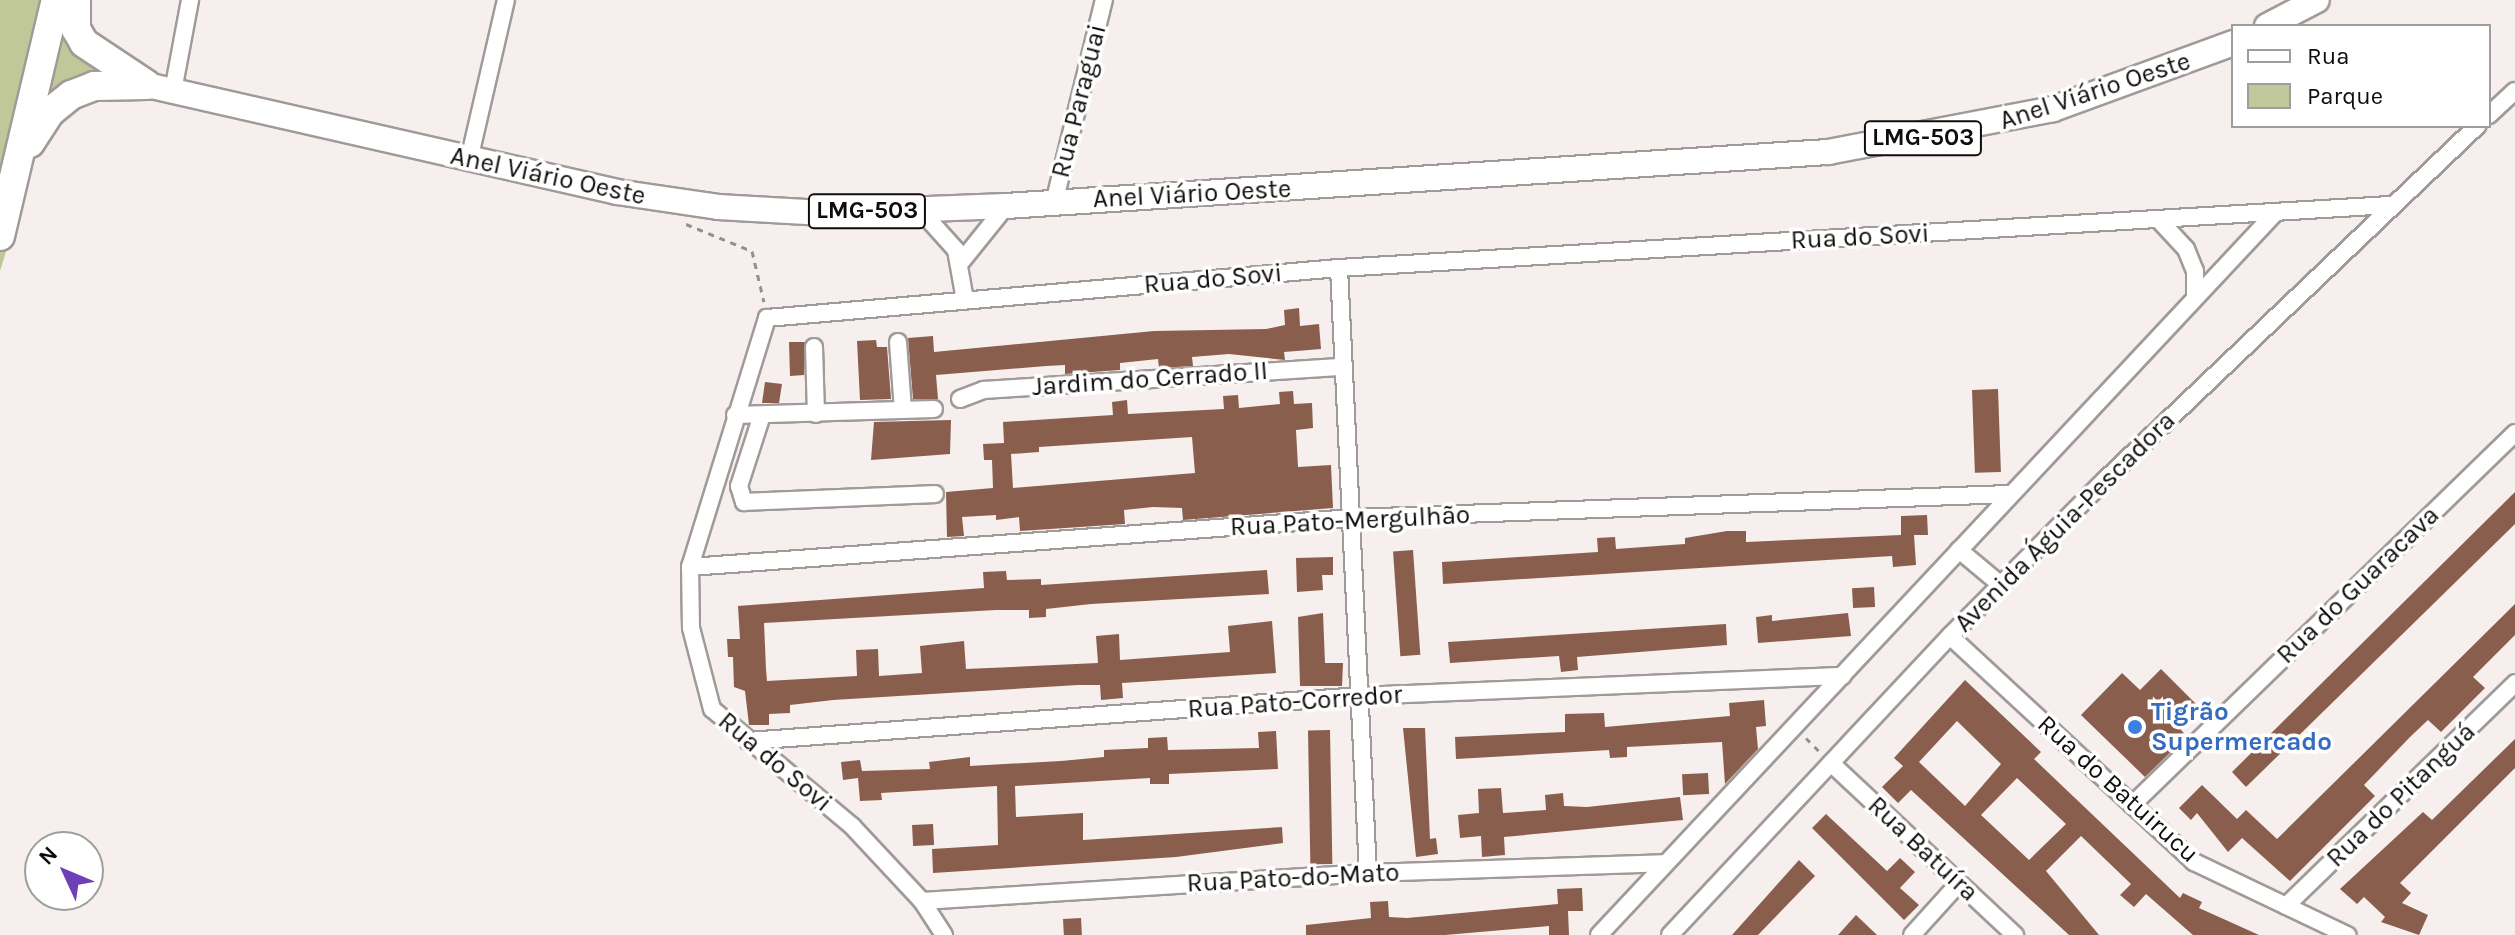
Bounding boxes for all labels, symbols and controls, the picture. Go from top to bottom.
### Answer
street label: Rua Paraguai [1045,21,1113,181]
legend [2231,24,2491,128]
text: Rua [2307,42,2349,70]
street label: Anel Viário Oeste [1996,45,2194,137]
text: Parque [2307,82,2383,110]
road number: LMG-503 [1863,118,1983,158]
street label: Anel Viário Oeste [448,140,648,212]
street label: Anel Viário Oeste [1092,173,1292,215]
road number: LMG-503 [807,191,927,231]
street label: Rua do Sovi [1790,218,1930,256]
street label: Rua do Sovi [1143,257,1283,301]
street label: Jardim do Cerrado II [1031,355,1269,403]
street label: Avenida Águia-Pescadora [1948,405,2182,639]
street label: Rua Pato-Mergulhão [1229,499,1471,543]
street label: Rua do Guaracava [2270,500,2446,670]
street label: Rua Pato-Corredor [1187,679,1403,725]
place label: Tigrão Supermercado [2151,696,2332,758]
street label: Rua do Sovi [712,705,838,819]
street label: Rua do Batuirucu [2031,708,2205,870]
street label: Rua do Pitanguá [2320,716,2482,874]
marker: Tigrão Supermercado [2126,718,2144,736]
street label: Rua Batuíra [1861,790,1985,908]
north arrow [24,831,104,911]
text: N [33,841,63,870]
street label: Rua Pato-do-Mato [1186,857,1400,899]

